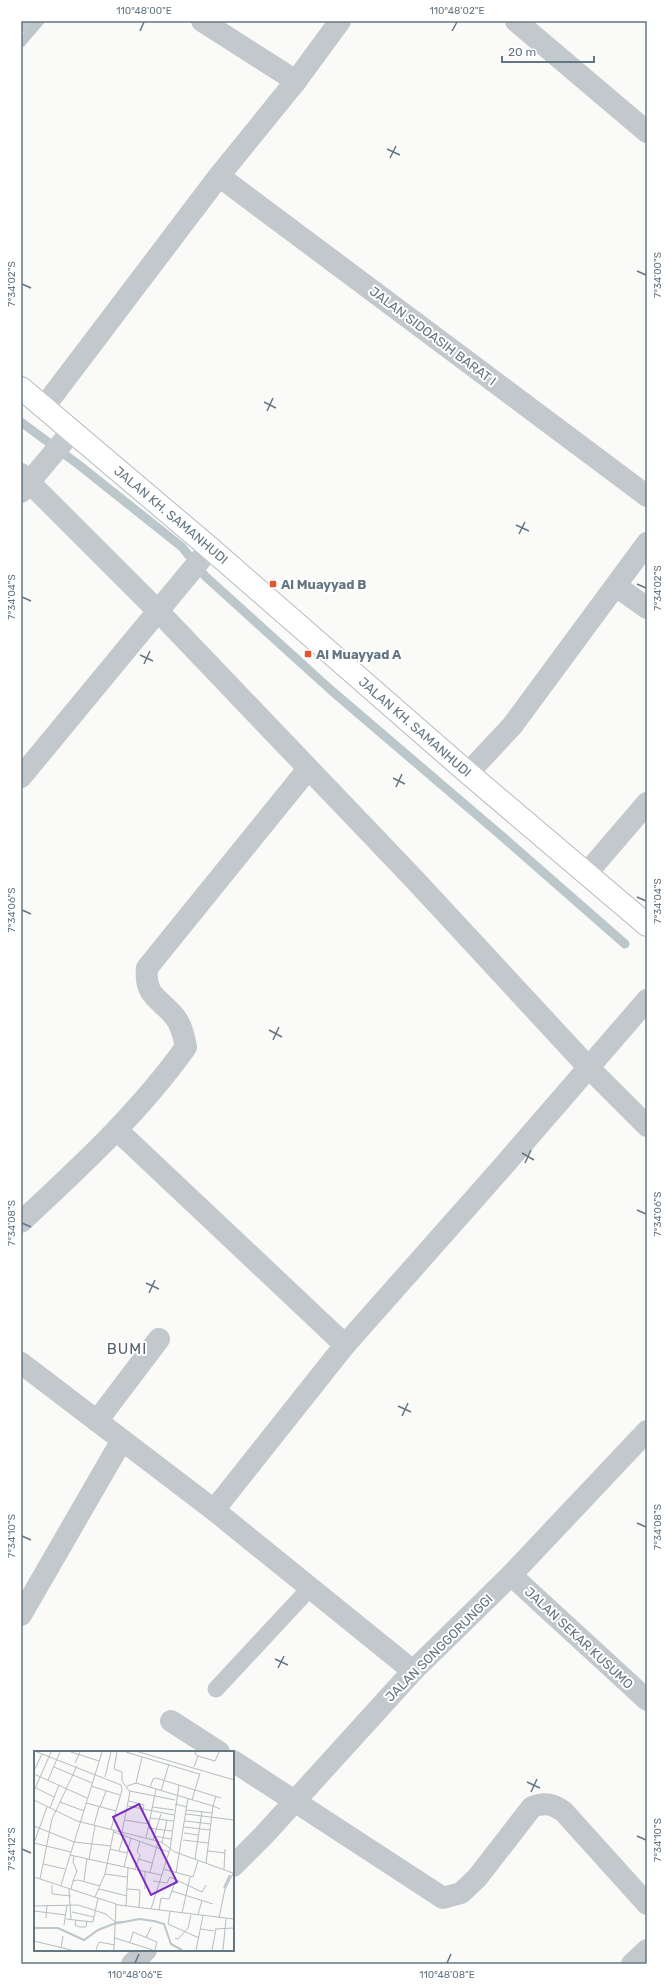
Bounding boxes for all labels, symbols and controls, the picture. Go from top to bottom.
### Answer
text: 110°48'00"E [116,5,172,17]
text: 110°48'02"E [429,5,485,17]
scale bar [502,38,594,64]
text: 20 m [508,45,536,59]
text: 7°34'00"S [652,252,664,298]
text: 7°34'02"S [6,261,18,307]
street label: JALAN SIDOASIH BARAT I [367,284,499,388]
street label: JALAN KH. SAMANHUDI [111,463,231,567]
text: 7°34'02"S [652,565,664,611]
text: 7°34'04"S [6,574,18,620]
place label: Al Muayyad B [281,577,366,592]
marker: Al Muayyad B [268,579,278,589]
place label: Al Muayyad A [316,647,402,662]
marker: Al Muayyad A [303,649,313,659]
street label: JALAN KH. SAMANHUDI [356,674,474,780]
text: 7°34'04"S [652,878,664,924]
text: 7°34'06"S [6,887,18,933]
text: 7°34'06"S [652,1191,664,1237]
text: 7°34'08"S [6,1200,18,1246]
district label: BUMI [107,1340,147,1358]
text: 7°34'08"S [652,1504,664,1550]
text: 7°34'10"S [6,1514,18,1558]
street label: JALAN SEKAR KUSUMO [522,1584,636,1692]
street label: JALAN SONGGORUNGGI [382,1591,496,1705]
inset map [34,1751,234,1951]
text: 7°34'10"S [652,1818,664,1862]
text: 7°34'12"S [6,1827,18,1871]
text: 110°48'06"E [108,1969,162,1981]
text: 110°48'08"E [419,1969,475,1981]

